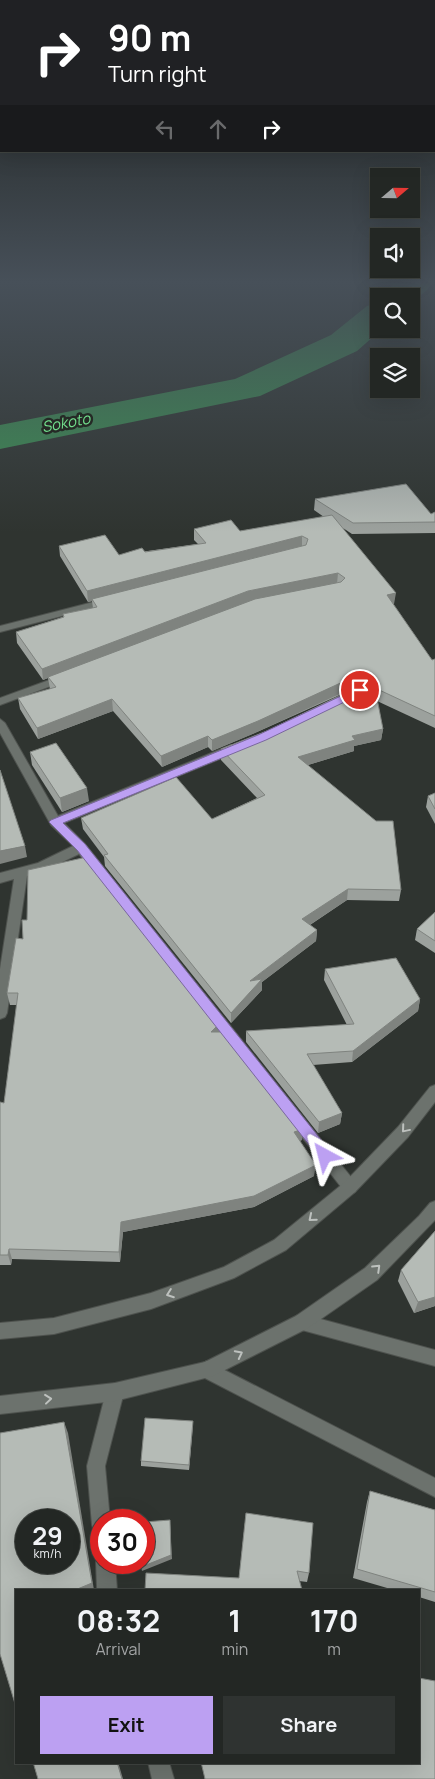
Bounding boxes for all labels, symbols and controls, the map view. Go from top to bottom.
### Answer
text: 90 m [108,14,191,62]
icon: right [25,20,90,85]
text: Turn right [108,59,206,89]
icon: left [151,115,179,143]
icon: ahead [204,115,232,143]
icon: right [257,115,285,143]
north arrow [370,168,420,218]
map controls [370,168,420,398]
button: sound [370,228,420,278]
button: search [370,288,420,338]
button: layers [370,348,420,398]
water label: Sokoto [40,407,93,437]
pin [339,669,381,711]
icon: arrive [346,676,374,704]
one-way arrow [402,1123,410,1132]
position arrow [298,1129,350,1181]
one-way arrow [309,1212,318,1221]
one-way arrow [371,1265,380,1274]
one-way arrow [167,1288,175,1298]
one-way arrow [234,1350,243,1360]
one-way arrow [45,1394,53,1405]
speed limit sign: 30 [90,1509,155,1574]
text: 29 [32,1518,63,1553]
text: km/h [34,1545,61,1562]
text: 08:32 [76,1600,160,1641]
text: 1 [228,1600,241,1641]
text: 170 [310,1600,359,1641]
text: Arrival [95,1638,141,1660]
text: min [221,1638,248,1660]
text: m [327,1638,341,1660]
button: Exit [40,1696,213,1754]
button: Share [223,1696,395,1754]

